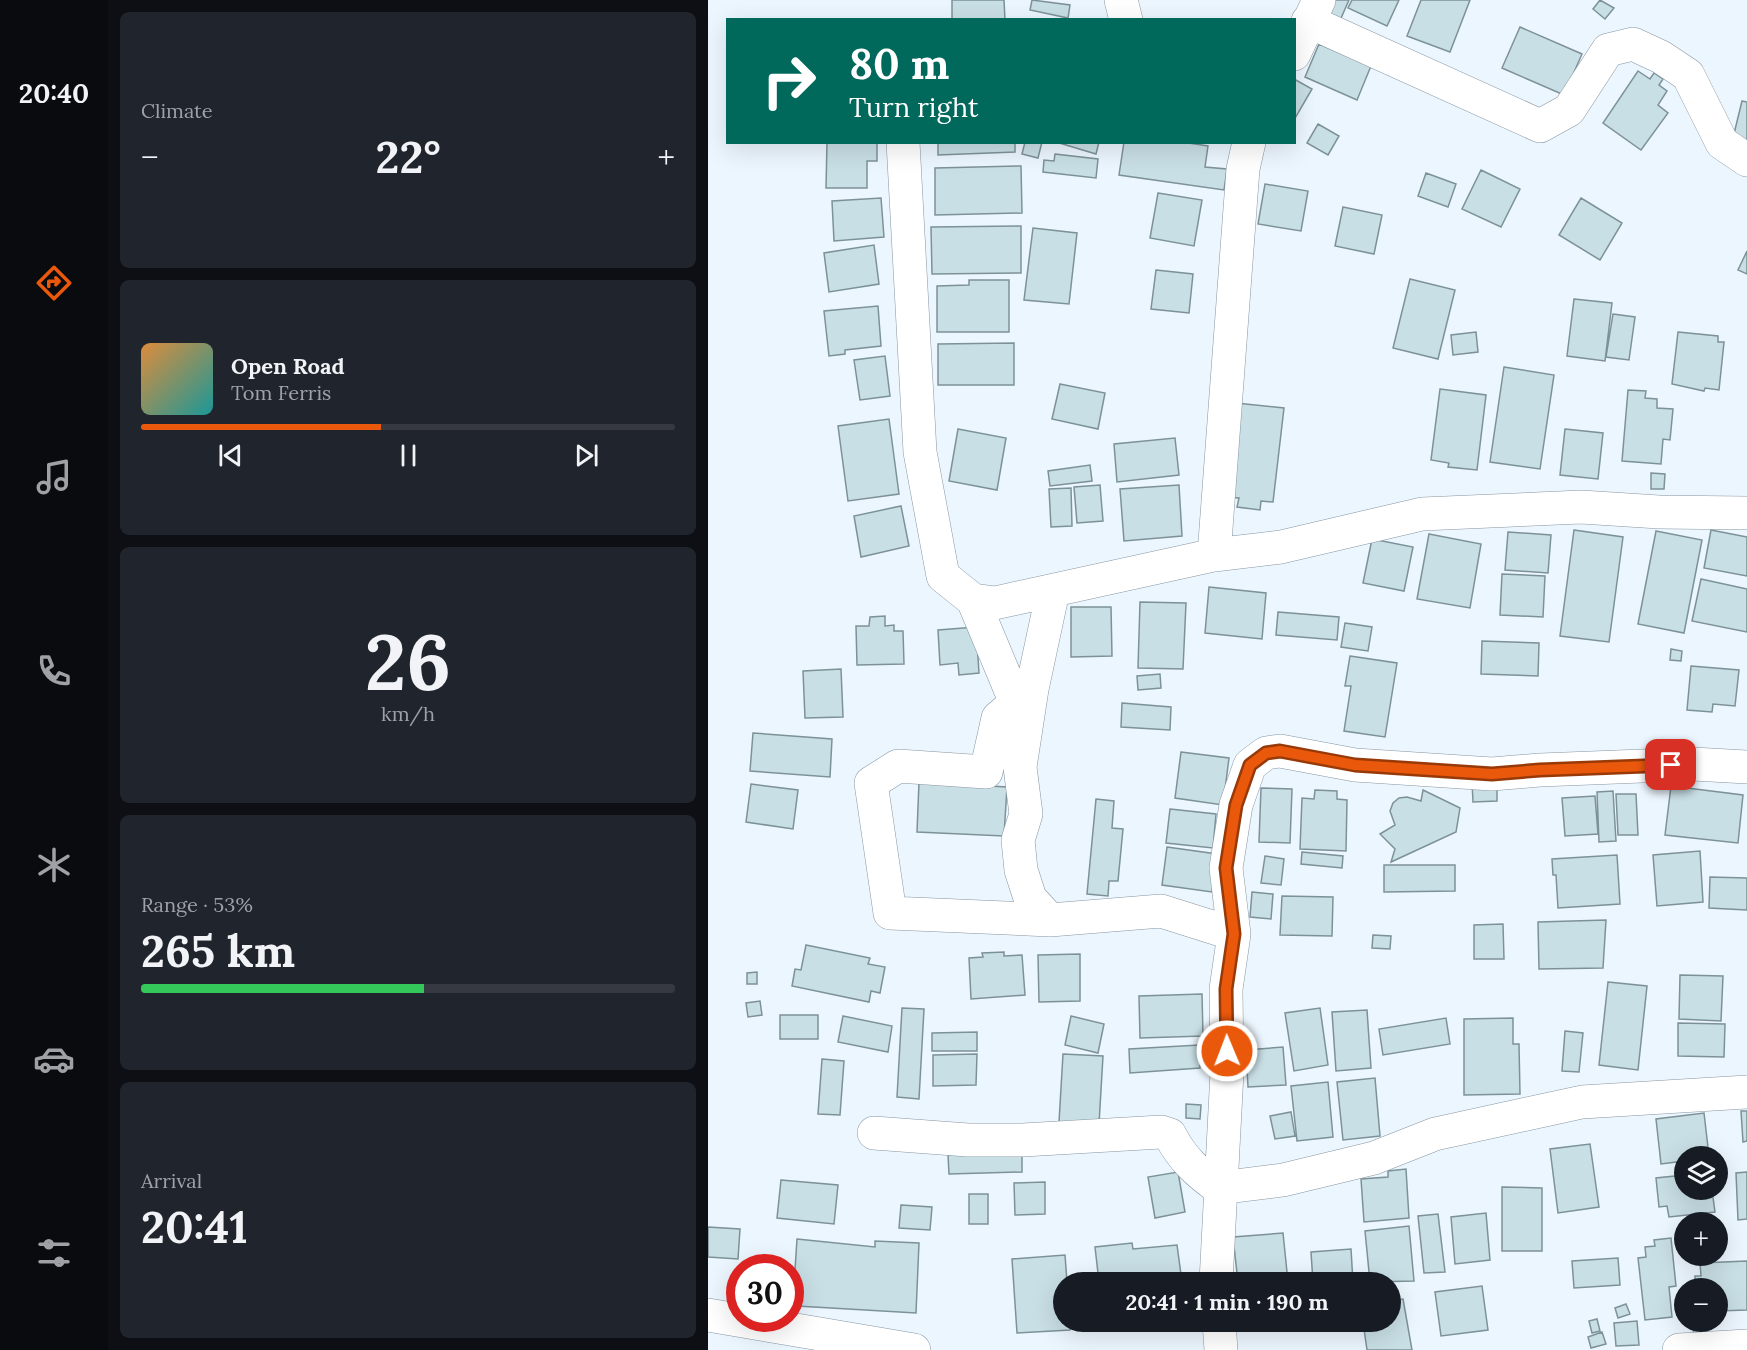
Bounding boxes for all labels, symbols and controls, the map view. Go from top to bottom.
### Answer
text: 80 m [849,37,949,91]
icon: right [750,42,828,120]
text: 20:40 [19,76,89,110]
text: Turn right [849,90,978,124]
text: Climate [141,98,213,123]
text: 22° [375,128,441,185]
text: − [141,136,159,178]
text: + [657,136,675,178]
icon: directions [33,262,75,304]
text: Open Road [231,352,345,380]
text: Tom Ferris [231,380,331,405]
icon: previous [214,439,247,472]
icon: pause [392,439,425,472]
icon: next [570,439,603,472]
icon: music [33,456,75,498]
text: 26 [365,612,451,711]
icon: phone [33,650,75,692]
text: km/h [381,701,435,726]
pin [1645,739,1696,790]
icon: arrive [1654,748,1687,781]
icon: climate [33,844,75,886]
text: Range · 53% [141,892,253,917]
text: 265 km [141,922,295,979]
position arrow [1195,1019,1259,1083]
icon: car [33,1038,75,1080]
map controls [1674,1146,1728,1332]
button: layers [1674,1146,1728,1200]
text: Arrival [141,1168,202,1193]
text: 20:41 [141,1198,248,1255]
button: + [1674,1212,1728,1266]
icon: filters [33,1232,75,1274]
speed limit sign: 30 [726,1254,804,1332]
button: − [1674,1278,1728,1332]
text: 20:41 · 1 min · 190 m [1125,1288,1329,1316]

